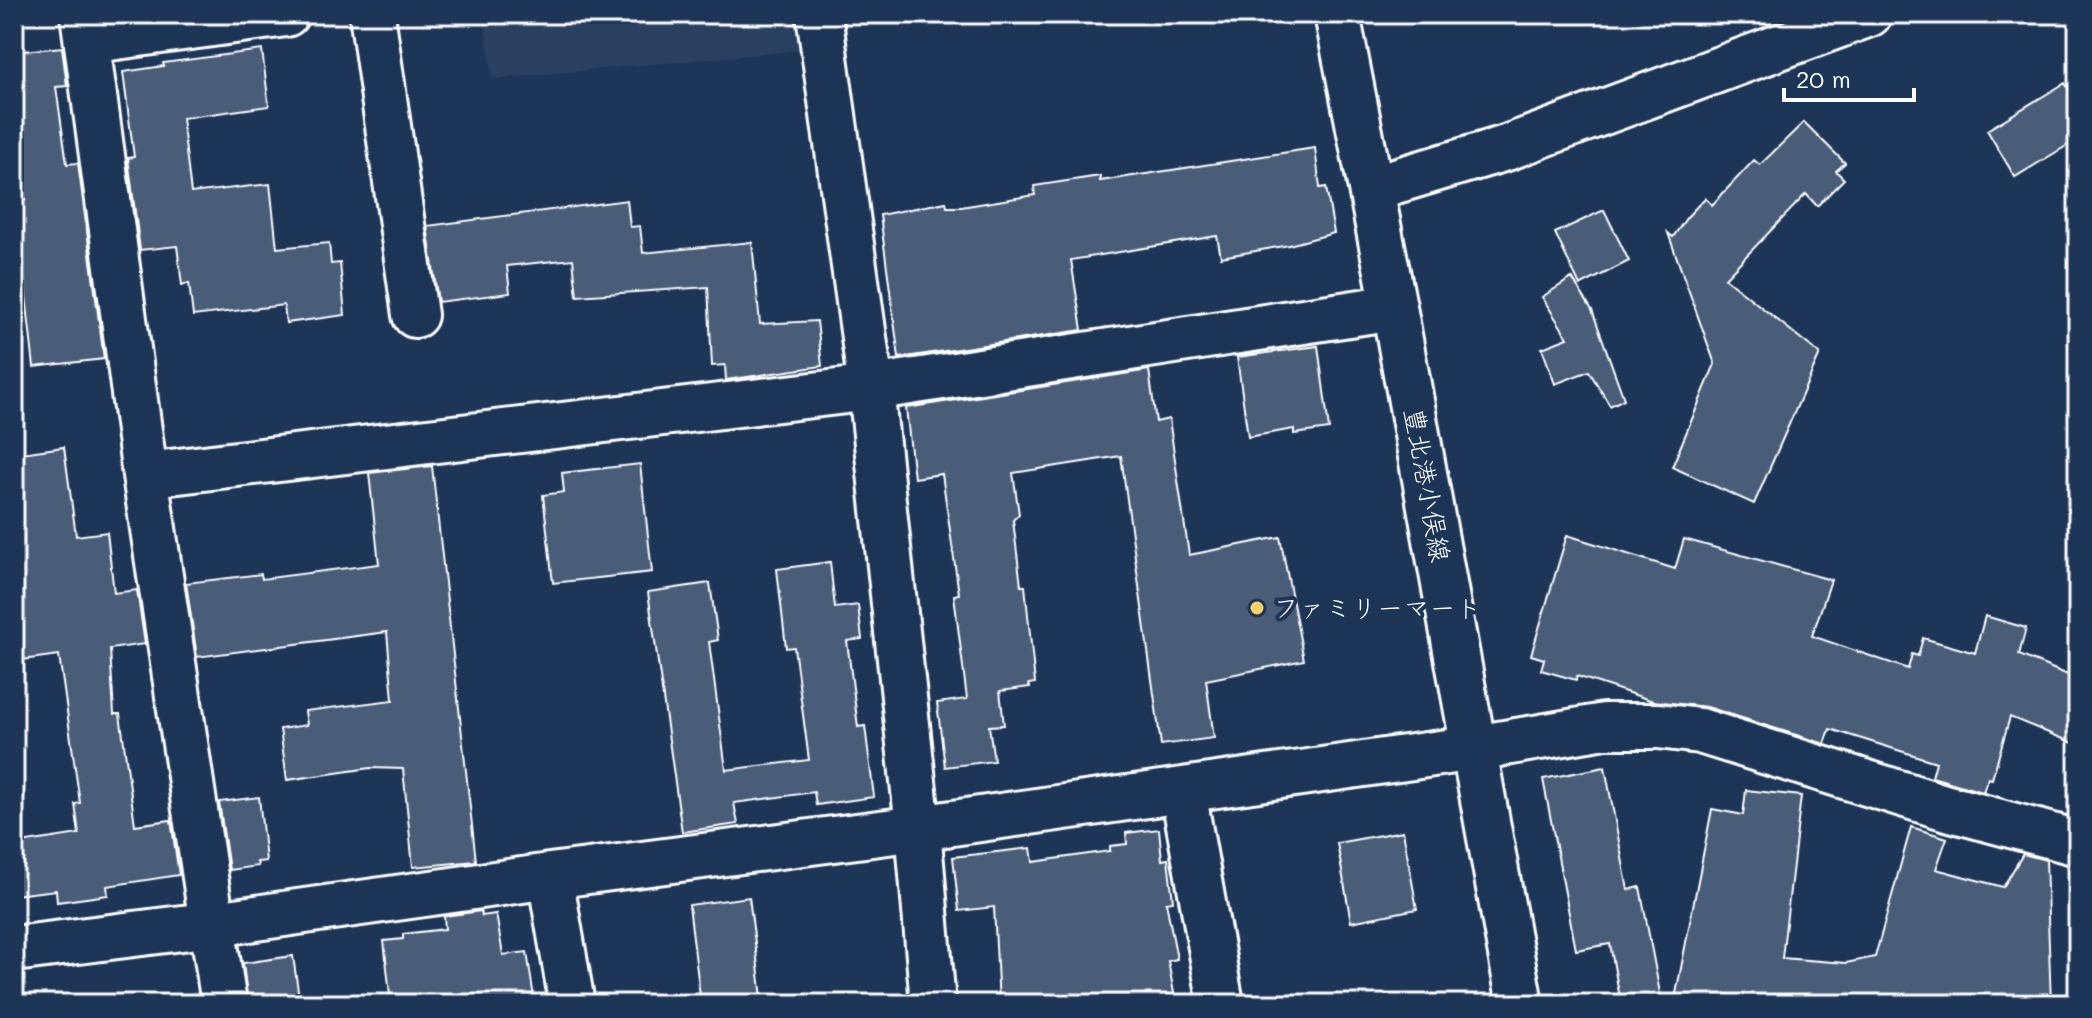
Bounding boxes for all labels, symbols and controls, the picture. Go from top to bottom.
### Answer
scale bar [1784,52,1914,102]
text: 20 m [1796,63,1851,94]
street label: 豊北港小俣線 [1398,405,1458,565]
place label: ファミリーマート [1273,590,1482,624]
marker: ファミリーマート [1248,599,1266,617]

